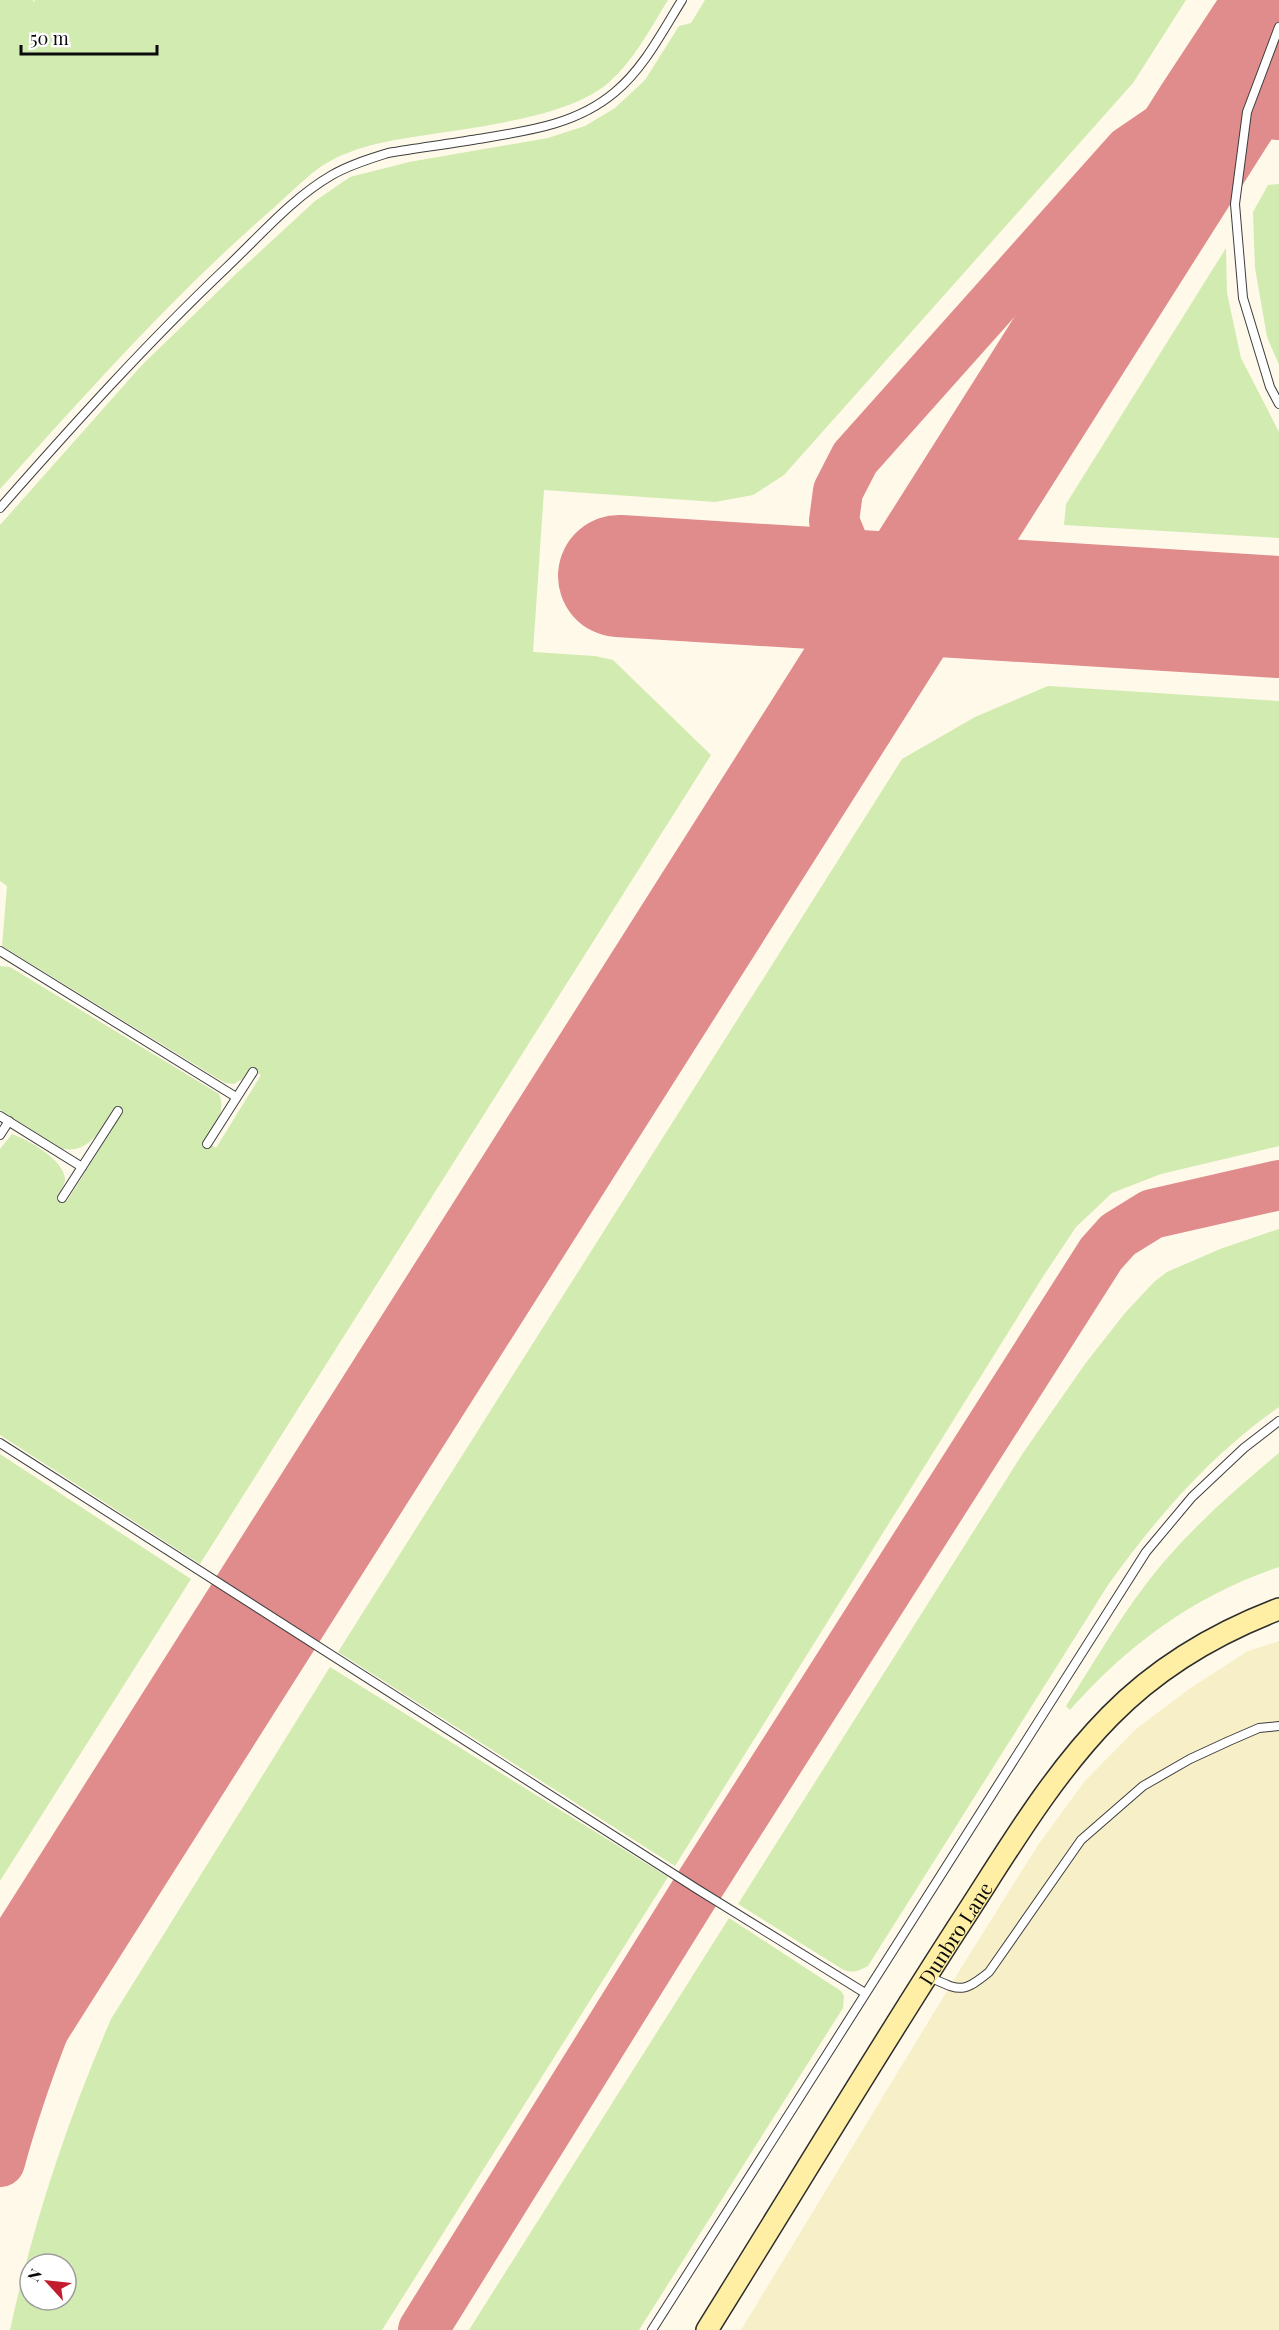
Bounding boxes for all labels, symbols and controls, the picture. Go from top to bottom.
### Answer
scale bar [21,18,158,56]
text: 50 m [30,26,69,50]
street label: Dunbro Lane [911,1876,997,1989]
north arrow [18,2252,78,2312]
text: N [22,2265,46,2285]

